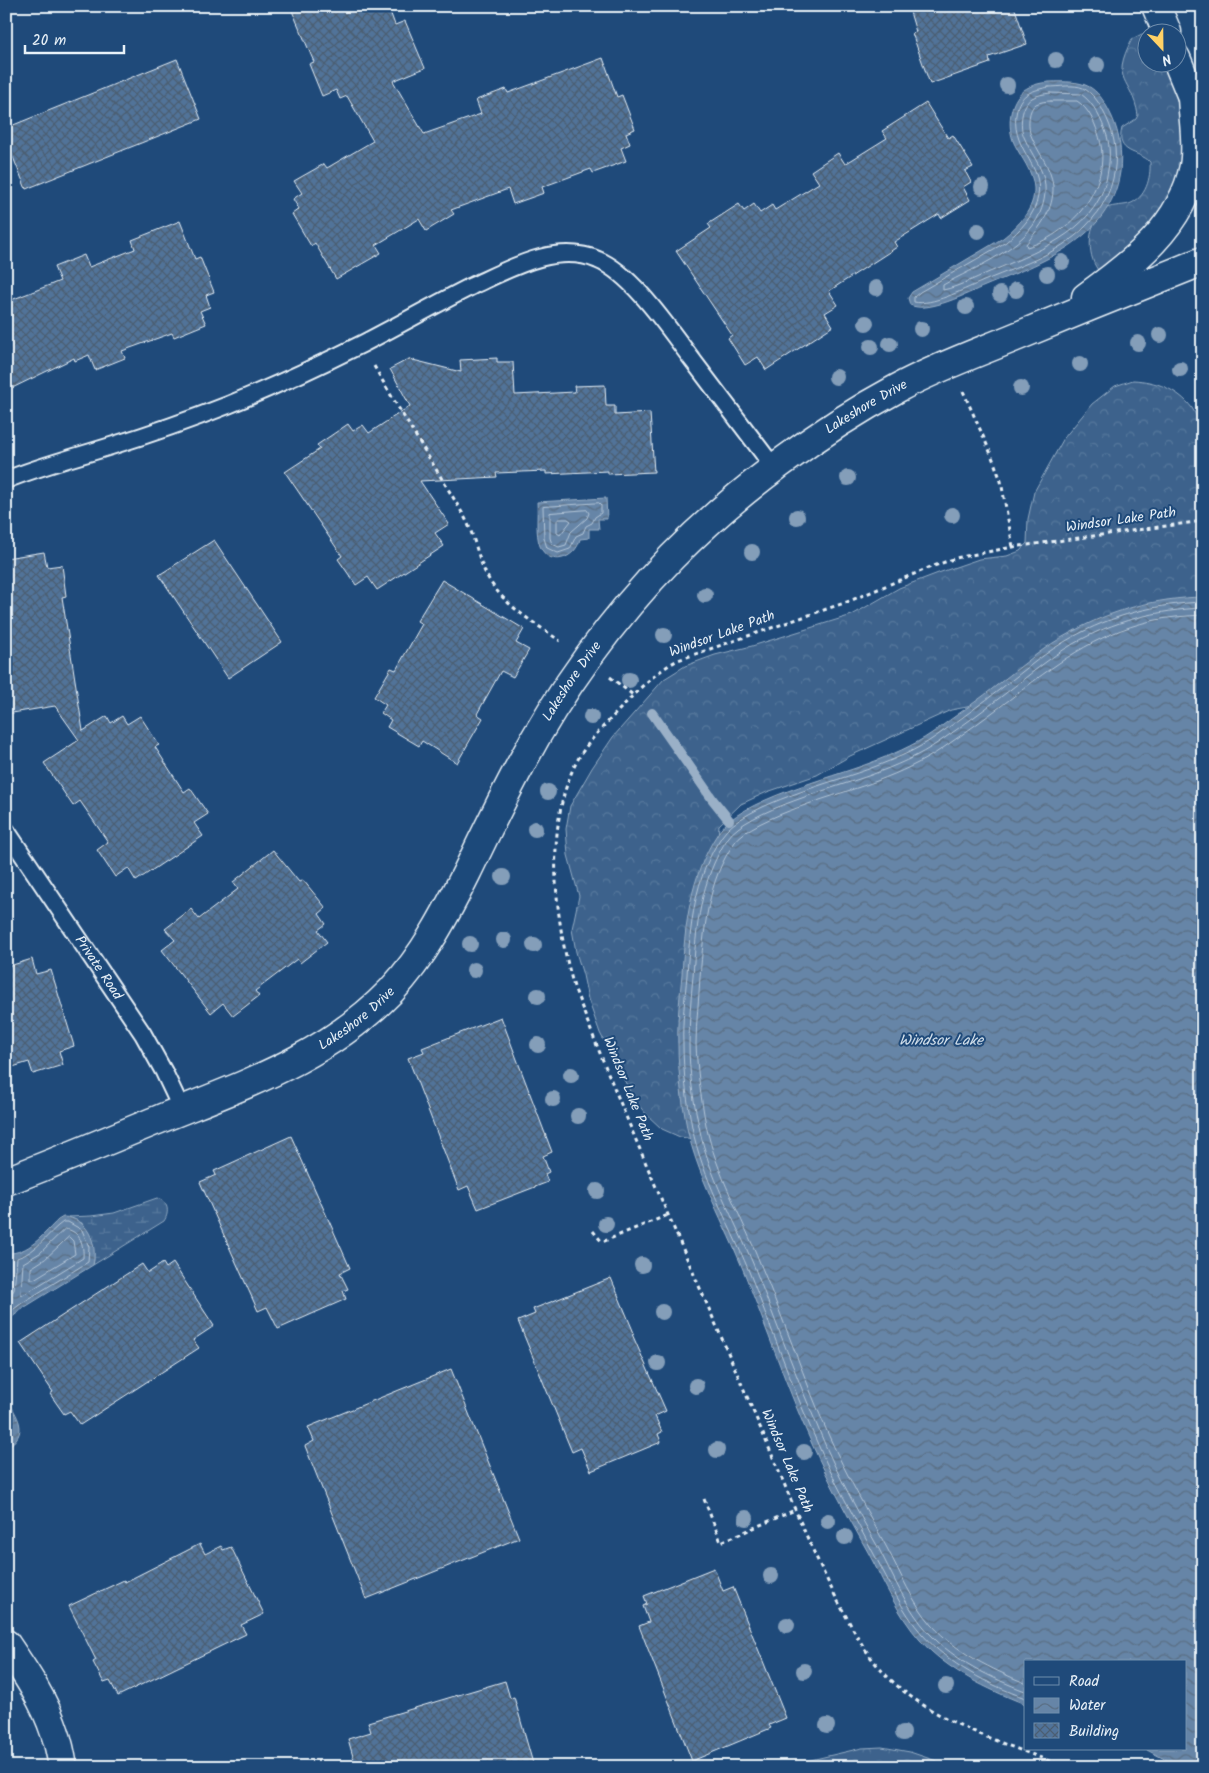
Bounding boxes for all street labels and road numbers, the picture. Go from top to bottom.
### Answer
street label: Lakeshore Drive [820,374,912,440]
street label: Windsor Lake Path [1064,501,1178,539]
street label: Windsor Lake Path [666,605,778,663]
street label: Lakeshore Drive [537,636,607,726]
street label: Private Road [69,931,129,1005]
street label: Lakeshore Drive [314,981,401,1056]
street label: Windsor Lake Path [597,1033,659,1145]
street label: Windsor Lake Path [755,1406,819,1516]

